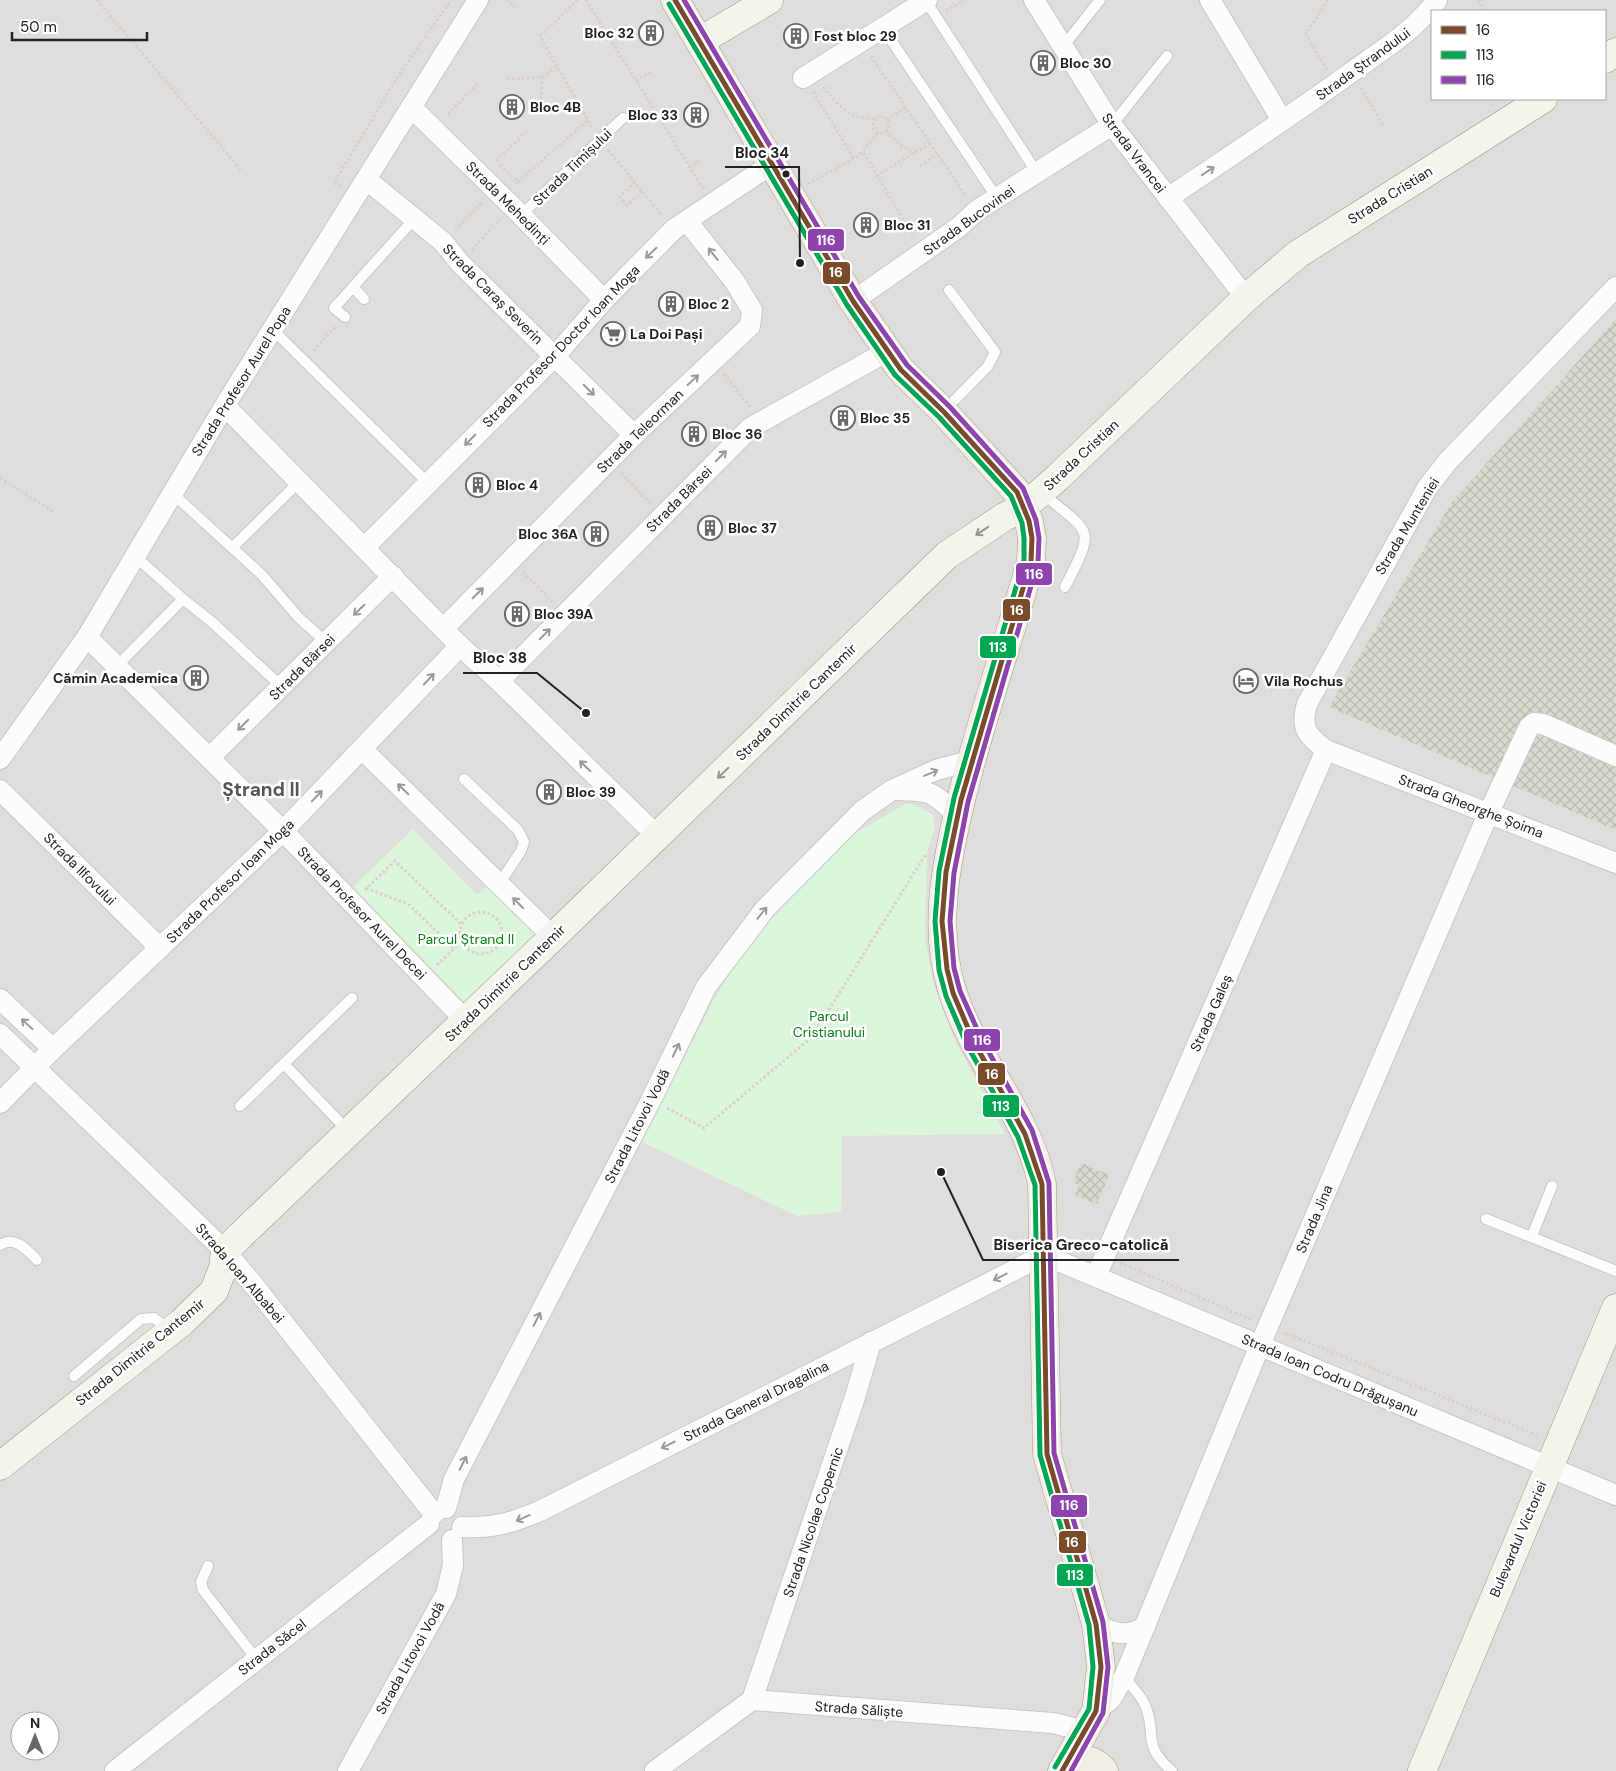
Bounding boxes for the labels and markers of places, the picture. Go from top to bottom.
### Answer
building icon: Bloc 32 [638,20,664,46]
building icon: Fost bloc 29 [783,23,809,49]
place label: Bloc 32 [584,24,634,42]
place label: Fost bloc 29 [814,27,897,45]
building icon: Bloc 30 [1030,50,1056,76]
place label: Bloc 30 [1060,54,1111,72]
building icon: Bloc 4B [499,94,525,120]
place label: Bloc 4B [530,98,581,116]
building icon: Bloc 33 [683,102,709,128]
place label: Bloc 33 [628,106,678,124]
callout: Bloc 34 [725,137,799,167]
unlabelled marker [781,169,791,179]
building icon: Bloc 31 [853,212,879,238]
place label: Bloc 31 [884,216,930,234]
building icon: Bloc 2 [658,291,684,317]
place label: Bloc 2 [688,295,729,313]
supermarket icon: La Doi Pași [600,321,626,347]
place label: La Doi Pași [630,325,703,343]
building icon: Bloc 35 [830,405,856,431]
place label: Bloc 35 [860,409,910,427]
building icon: Bloc 36 [681,421,707,447]
place label: Bloc 36 [712,425,762,443]
building icon: Bloc 4 [465,472,491,498]
place label: Bloc 4 [496,476,538,494]
building icon: Bloc 37 [697,515,723,541]
place label: Bloc 37 [728,519,777,537]
building icon: Bloc 36A [583,521,609,547]
place label: Bloc 36A [518,525,578,543]
building icon: Bloc 39A [504,601,530,627]
place label: Bloc 39A [534,605,593,623]
callout: Bloc 38 [463,643,537,673]
building icon: Cămin Academica [183,665,209,691]
hotel icon: Vila Rochus [1233,668,1259,694]
place label: Cămin Academica [53,669,178,687]
place label: Vila Rochus [1264,672,1343,690]
building icon: Bloc 39 [536,779,562,805]
place label: Bloc 39 [566,783,616,801]
callout: Biserica Greco-catolică [983,1230,1179,1260]

